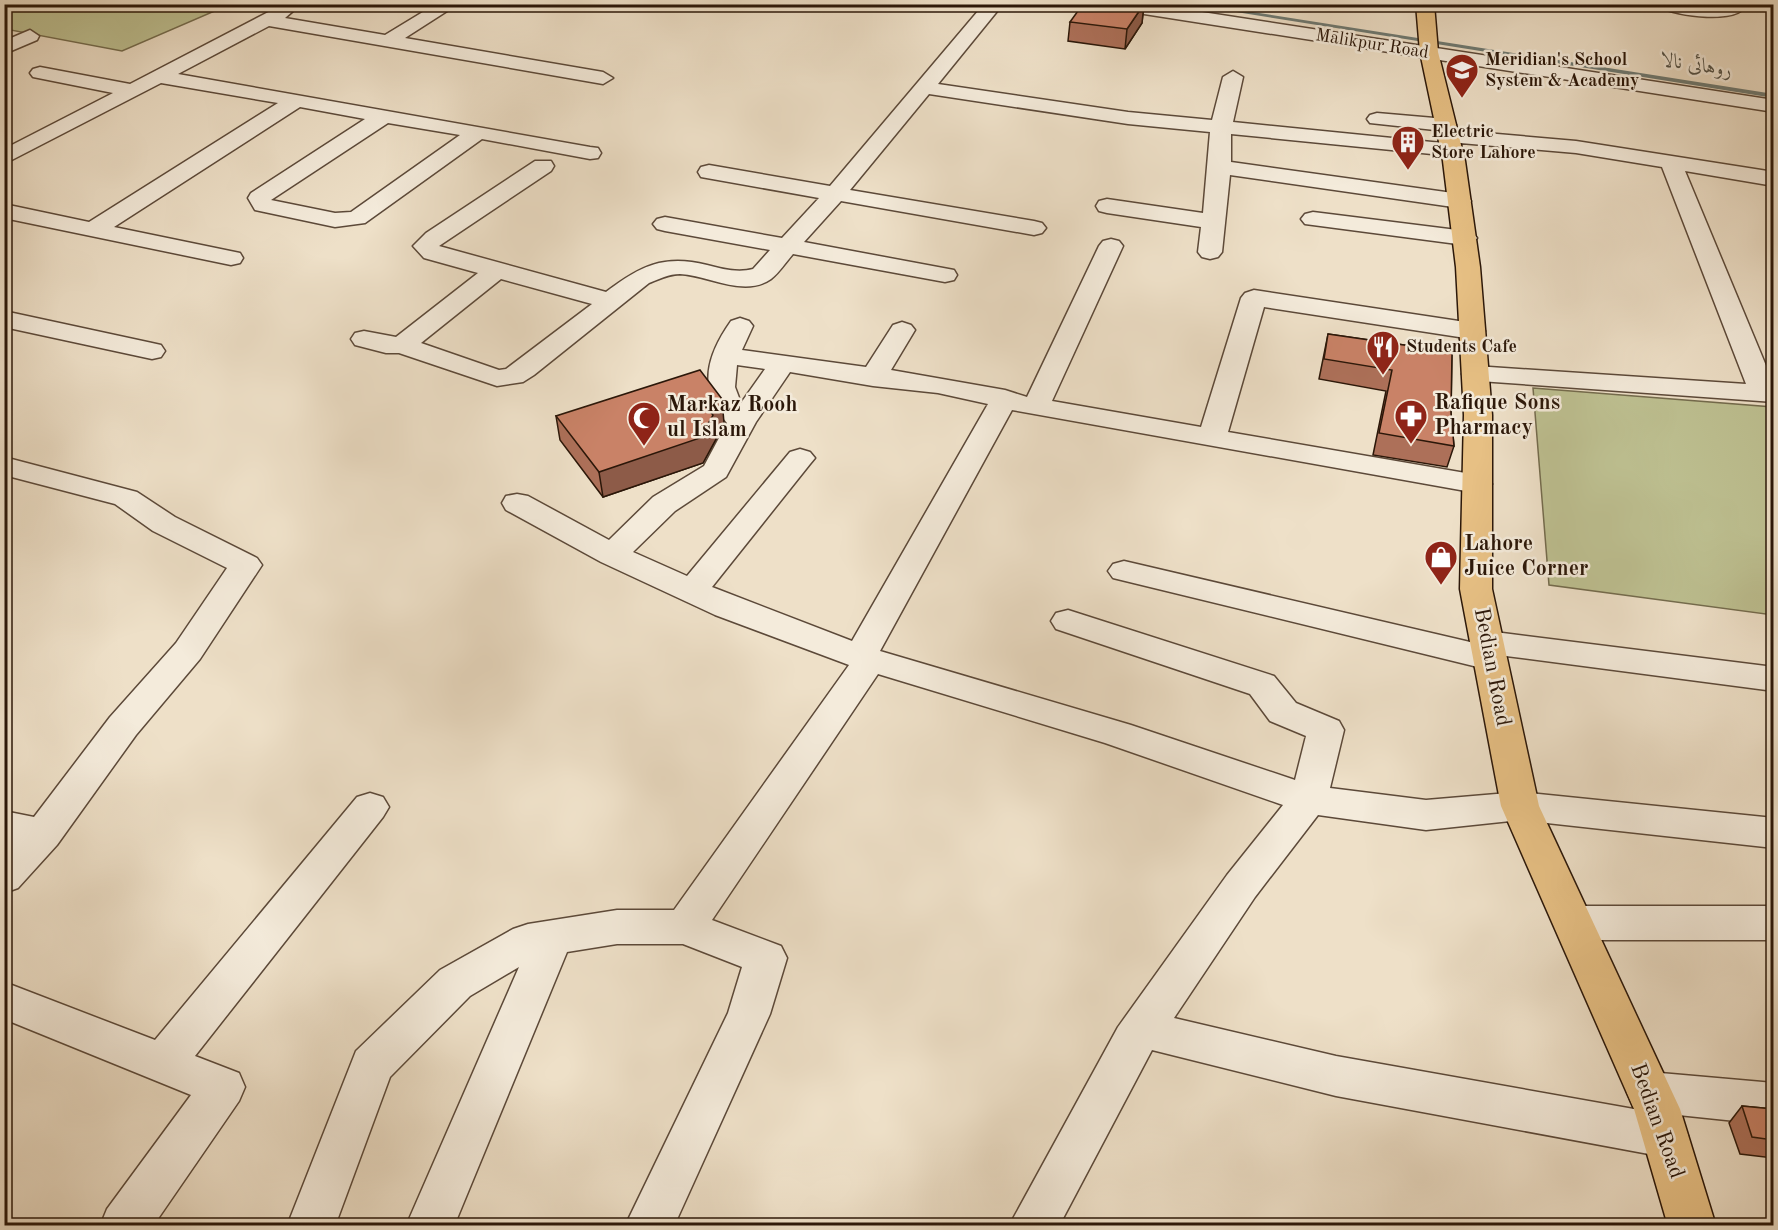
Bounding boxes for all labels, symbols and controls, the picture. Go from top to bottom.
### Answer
street label: Malikpur Road [1314,26,1430,62]
water label: روہائی نالا [1659,47,1734,81]
place label: Meridian's School System & Academy [1485,51,1640,90]
school or university icon: Meridian's School System & Academy [1444,52,1480,99]
place label: Electric Store Lahore [1431,123,1536,162]
building icon: Electric Store Lahore [1390,124,1426,171]
restaurant icon: Students Cafe [1365,329,1401,376]
place label: Students Cafe [1406,338,1517,356]
place label: Rafique Sons Pharmacy [1434,392,1560,439]
place label: Markaz Rooh ul Islam [667,394,798,441]
pharmacy icon: Rafique Sons Pharmacy [1393,398,1429,445]
mosque icon: Markaz Rooh ul Islam [626,400,662,447]
place label: Lahore Juice Corner [1464,533,1589,580]
shop icon: Lahore Juice Corner [1423,539,1459,586]
street label: Bedian Road [1470,606,1514,728]
street label: Bedian Road [1626,1061,1688,1181]

